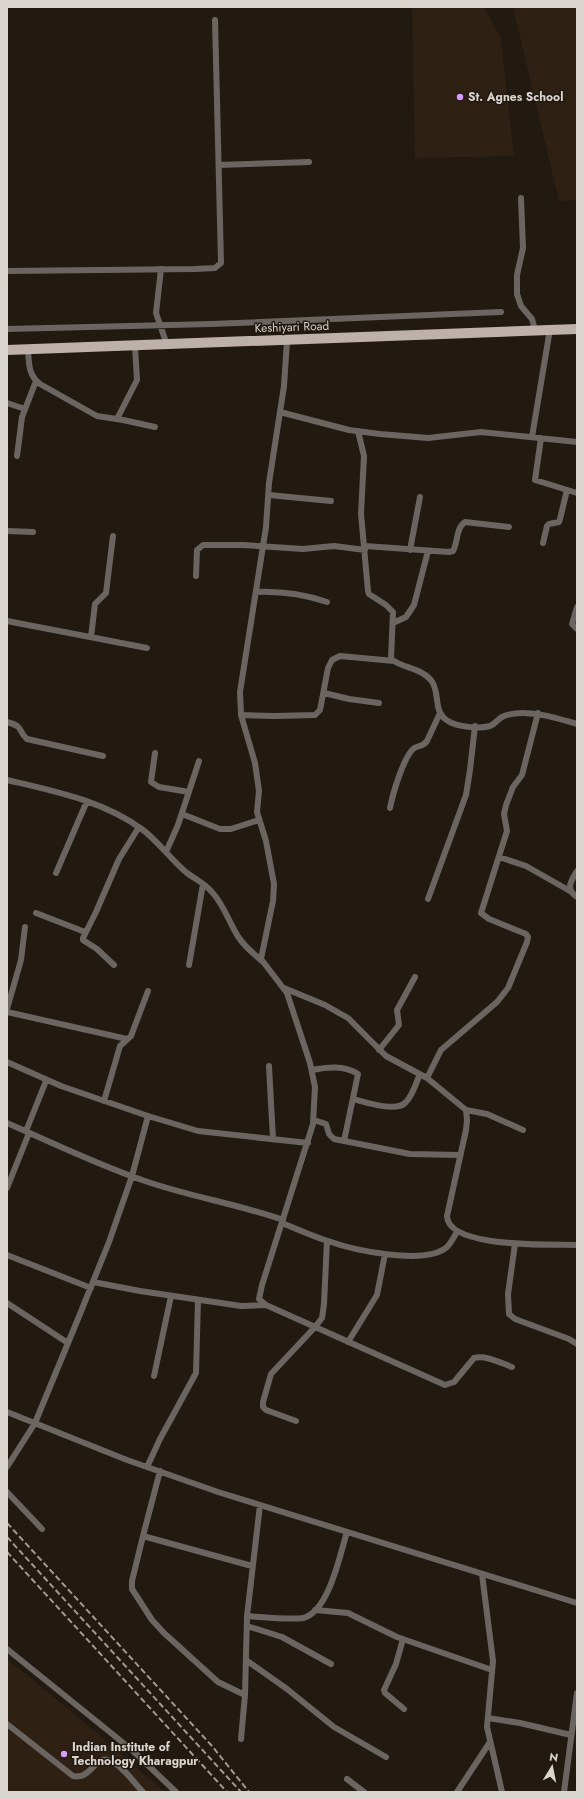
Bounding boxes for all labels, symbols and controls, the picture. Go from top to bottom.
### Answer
place label: St. Agnes School [468,88,563,106]
marker: St. Agnes School [455,92,465,102]
street label: Keshiyari Road [254,317,330,337]
place label: Indian Institute of Technology Kharagpur [72,1738,198,1770]
north arrow [532,1747,572,1787]
marker: Indian Institute of Technology Kharagpur [59,1749,69,1759]
text: N [548,1749,559,1766]

